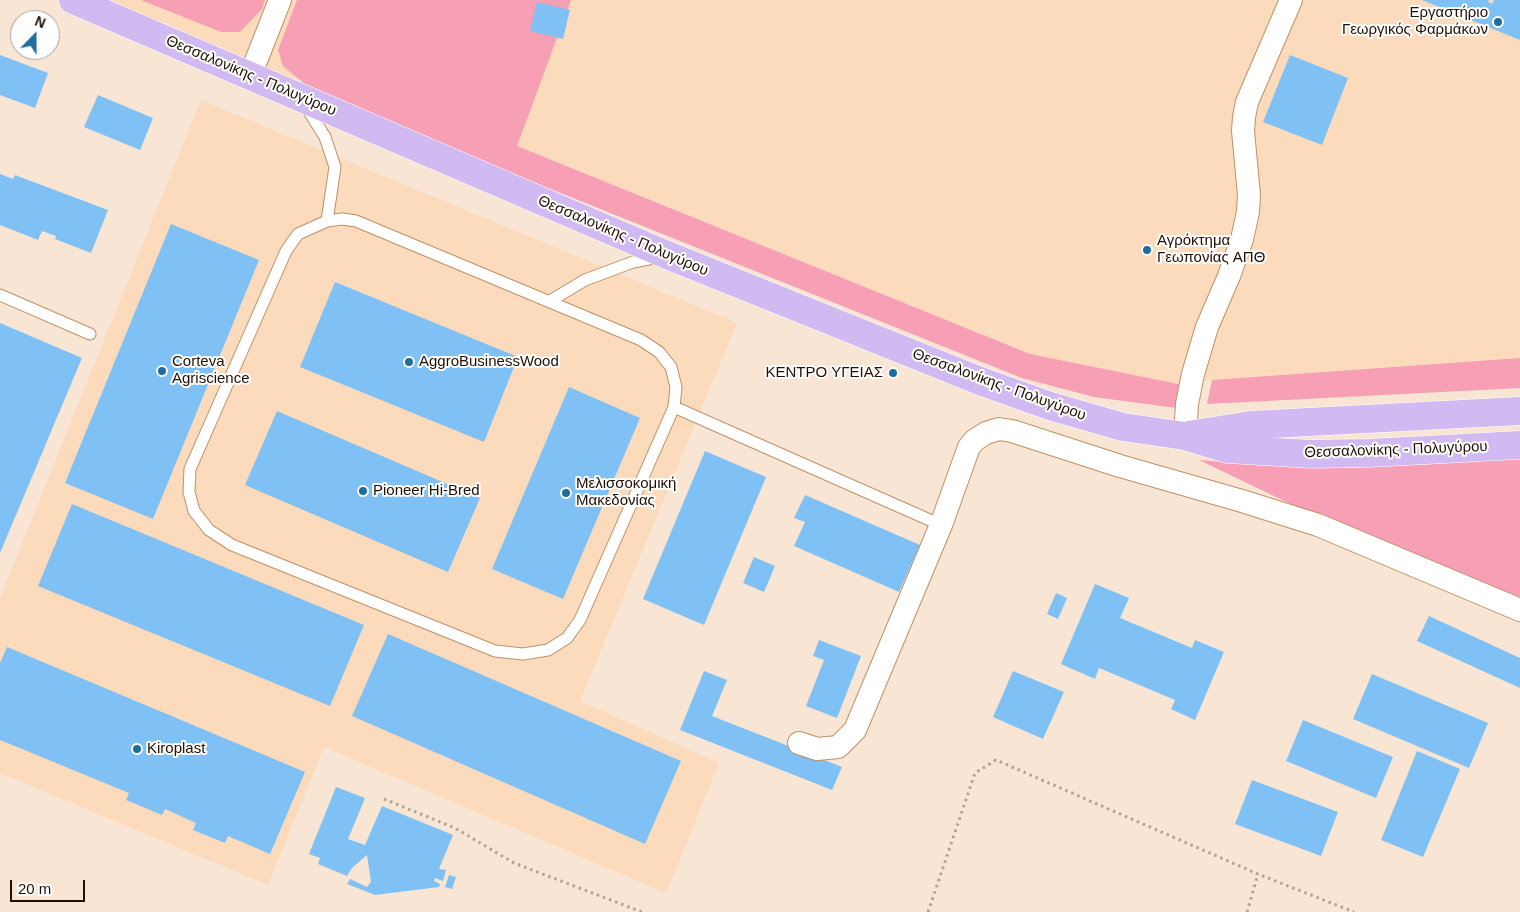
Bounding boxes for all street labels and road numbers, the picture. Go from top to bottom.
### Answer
street label: Θεσσαλονίκης - Πολυγύρου [163,32,339,120]
street label: Θεσσαλονίκης - Πολυγύρου [535,192,711,280]
street label: Θεσσαλονίκης - Πολυγύρου [910,345,1088,425]
street label: Θεσσαλονίκης - Πολυγύρου [1304,438,1488,462]

